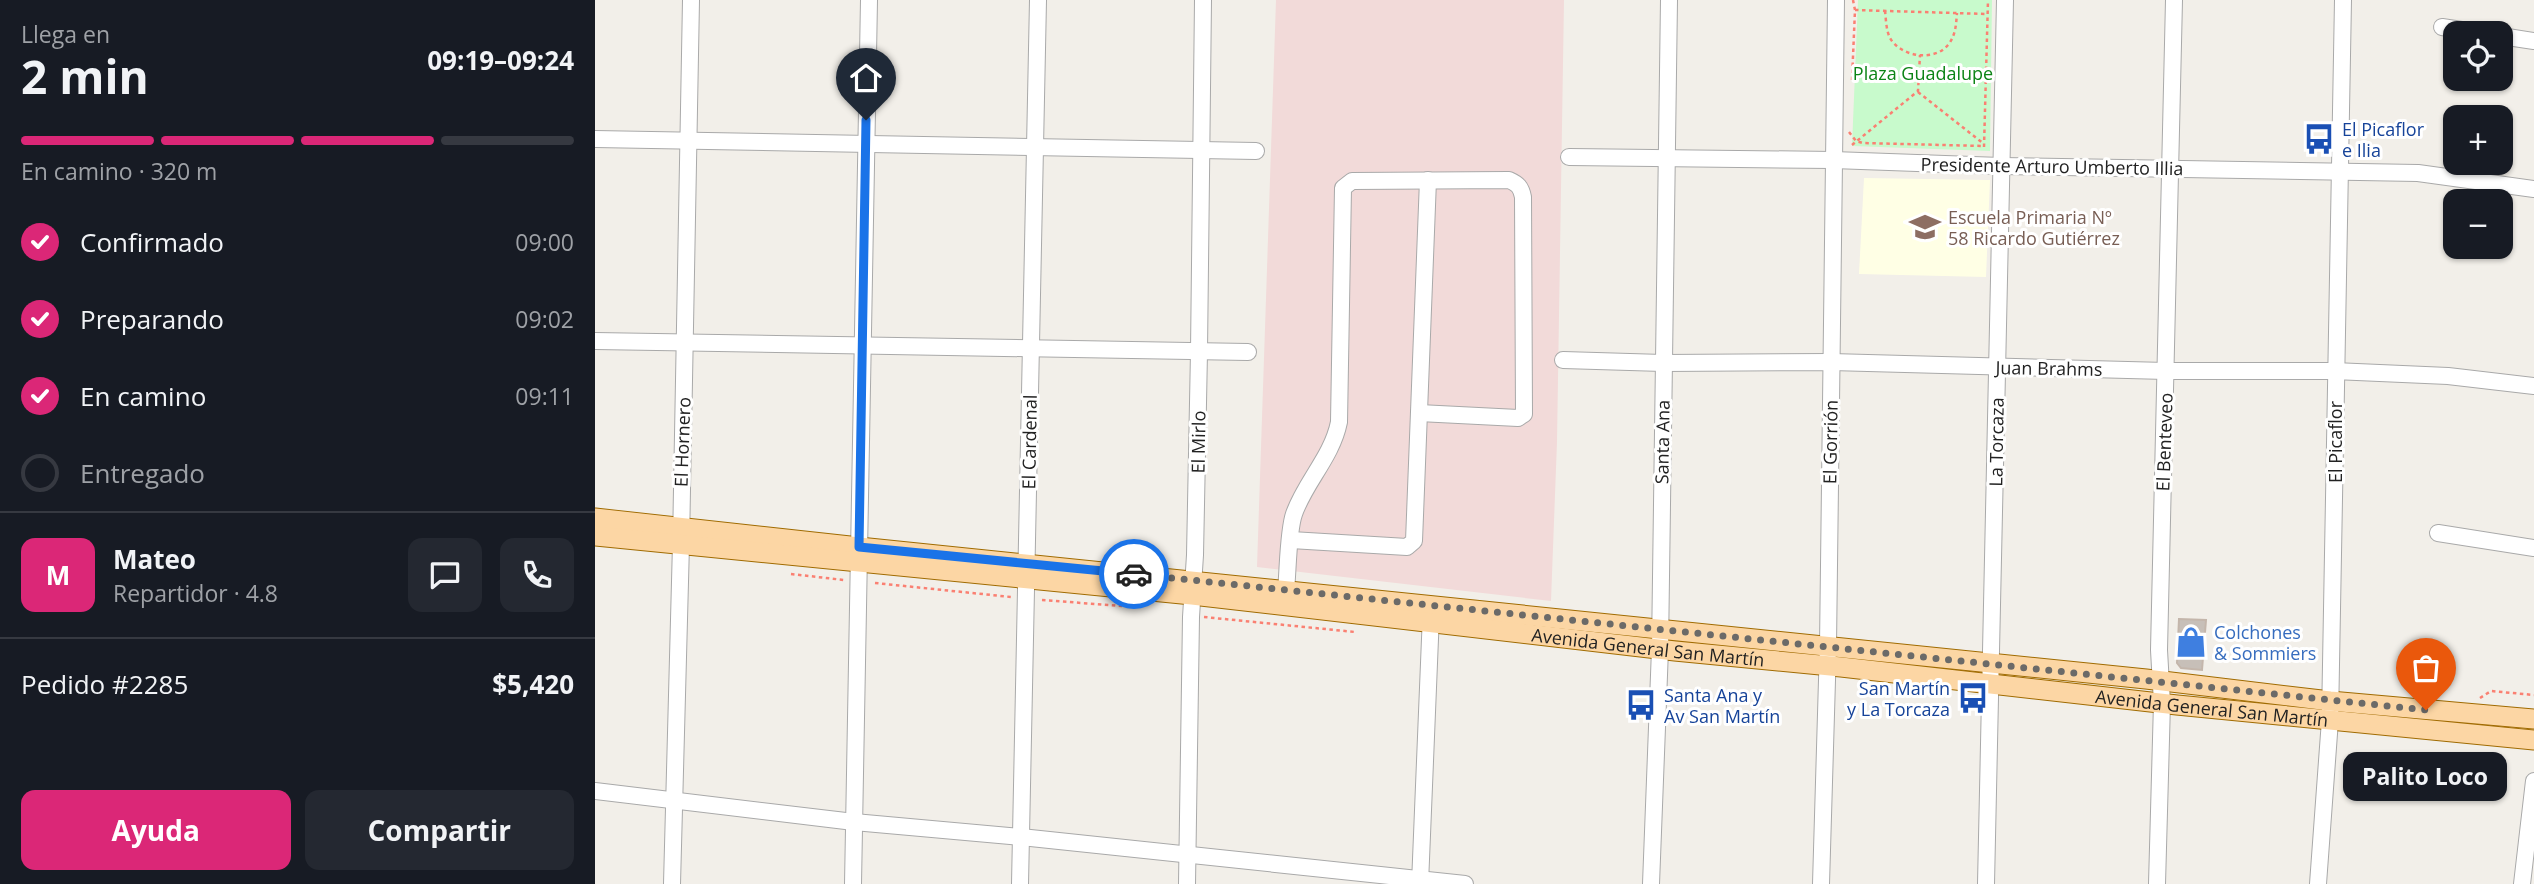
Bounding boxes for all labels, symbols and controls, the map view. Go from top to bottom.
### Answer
text: Llega en [21,18,110,50]
map controls [2443,21,2513,259]
button: locate [2443,21,2513,91]
text: 09:19–09:24 [427,42,574,78]
text: 2 min [21,45,149,107]
pin [836,48,896,120]
icon: home [847,59,885,97]
park label: Plaza Guadalupe [1853,61,1993,85]
button: + [2443,105,2513,175]
place label: El Picaflor e Ilia [2342,117,2425,162]
bus stop icon: El Picaflor e Ilia [2302,122,2336,156]
street label: Presidente Arturo Umberto Illia [1920,152,2184,180]
text: En camino · 320 m [21,155,217,187]
button: − [2443,189,2513,259]
place label: Escuela Primaria Nº 58 Ricardo Gutiérrez [1948,205,2120,250]
school or university icon: Escuela Primaria Nº 58 Ricardo Gutiérrez [1908,210,1942,244]
icon: check [21,223,59,261]
text: Confirmado [80,224,224,260]
text: 09:00 [515,226,574,258]
icon: check [21,300,59,338]
text: Preparando [80,301,224,337]
text: 09:02 [515,303,574,335]
street label: Juan Brahms [1993,355,2103,381]
icon: check [21,377,59,415]
text: En camino [80,378,206,414]
text: 09:11 [515,380,574,412]
street label: El Benteveo [2150,392,2178,492]
street label: El Cardenal [1016,394,1042,490]
street label: El Hornero [668,397,696,487]
street label: La Torcaza [1983,397,2009,487]
street label: Santa Ana [1649,400,1675,484]
street label: El Gorrión [1817,400,1843,484]
street label: El Picaflor [2323,400,2347,483]
street label: El Mirlo [1185,410,1211,474]
text: Entregado [80,455,205,491]
button: chat [408,538,482,612]
button: phone [500,538,574,612]
courier [1099,539,1169,609]
text: Mateo [113,541,196,577]
icon: car [1115,555,1153,593]
text: M [46,557,70,593]
text: Repartidor · 4.8 [113,577,278,609]
place label: Colchones & Sommiers [2214,620,2316,665]
street label: Avenida General San Martín [1530,622,1766,672]
shop icon: Colchones & Sommiers [2174,625,2208,659]
pin [2396,638,2456,710]
icon: bag [2407,649,2445,687]
text: Pedido #2285 [21,666,188,702]
text: $5,420 [492,666,574,702]
place label: San Martín y La Torcaza [1847,676,1950,721]
bus stop icon: San Martín y La Torcaza [1956,681,1990,715]
place label: Santa Ana y Av San Martín [1664,683,1780,728]
street label: Avenida General San Martín [2094,684,2329,732]
bus stop icon: Santa Ana y Av San Martín [1624,688,1658,722]
callout: Palito Loco [2344,752,2508,801]
text: Palito Loco [2362,760,2488,792]
button: Ayuda [21,790,291,870]
button: Compartir [305,790,574,870]

